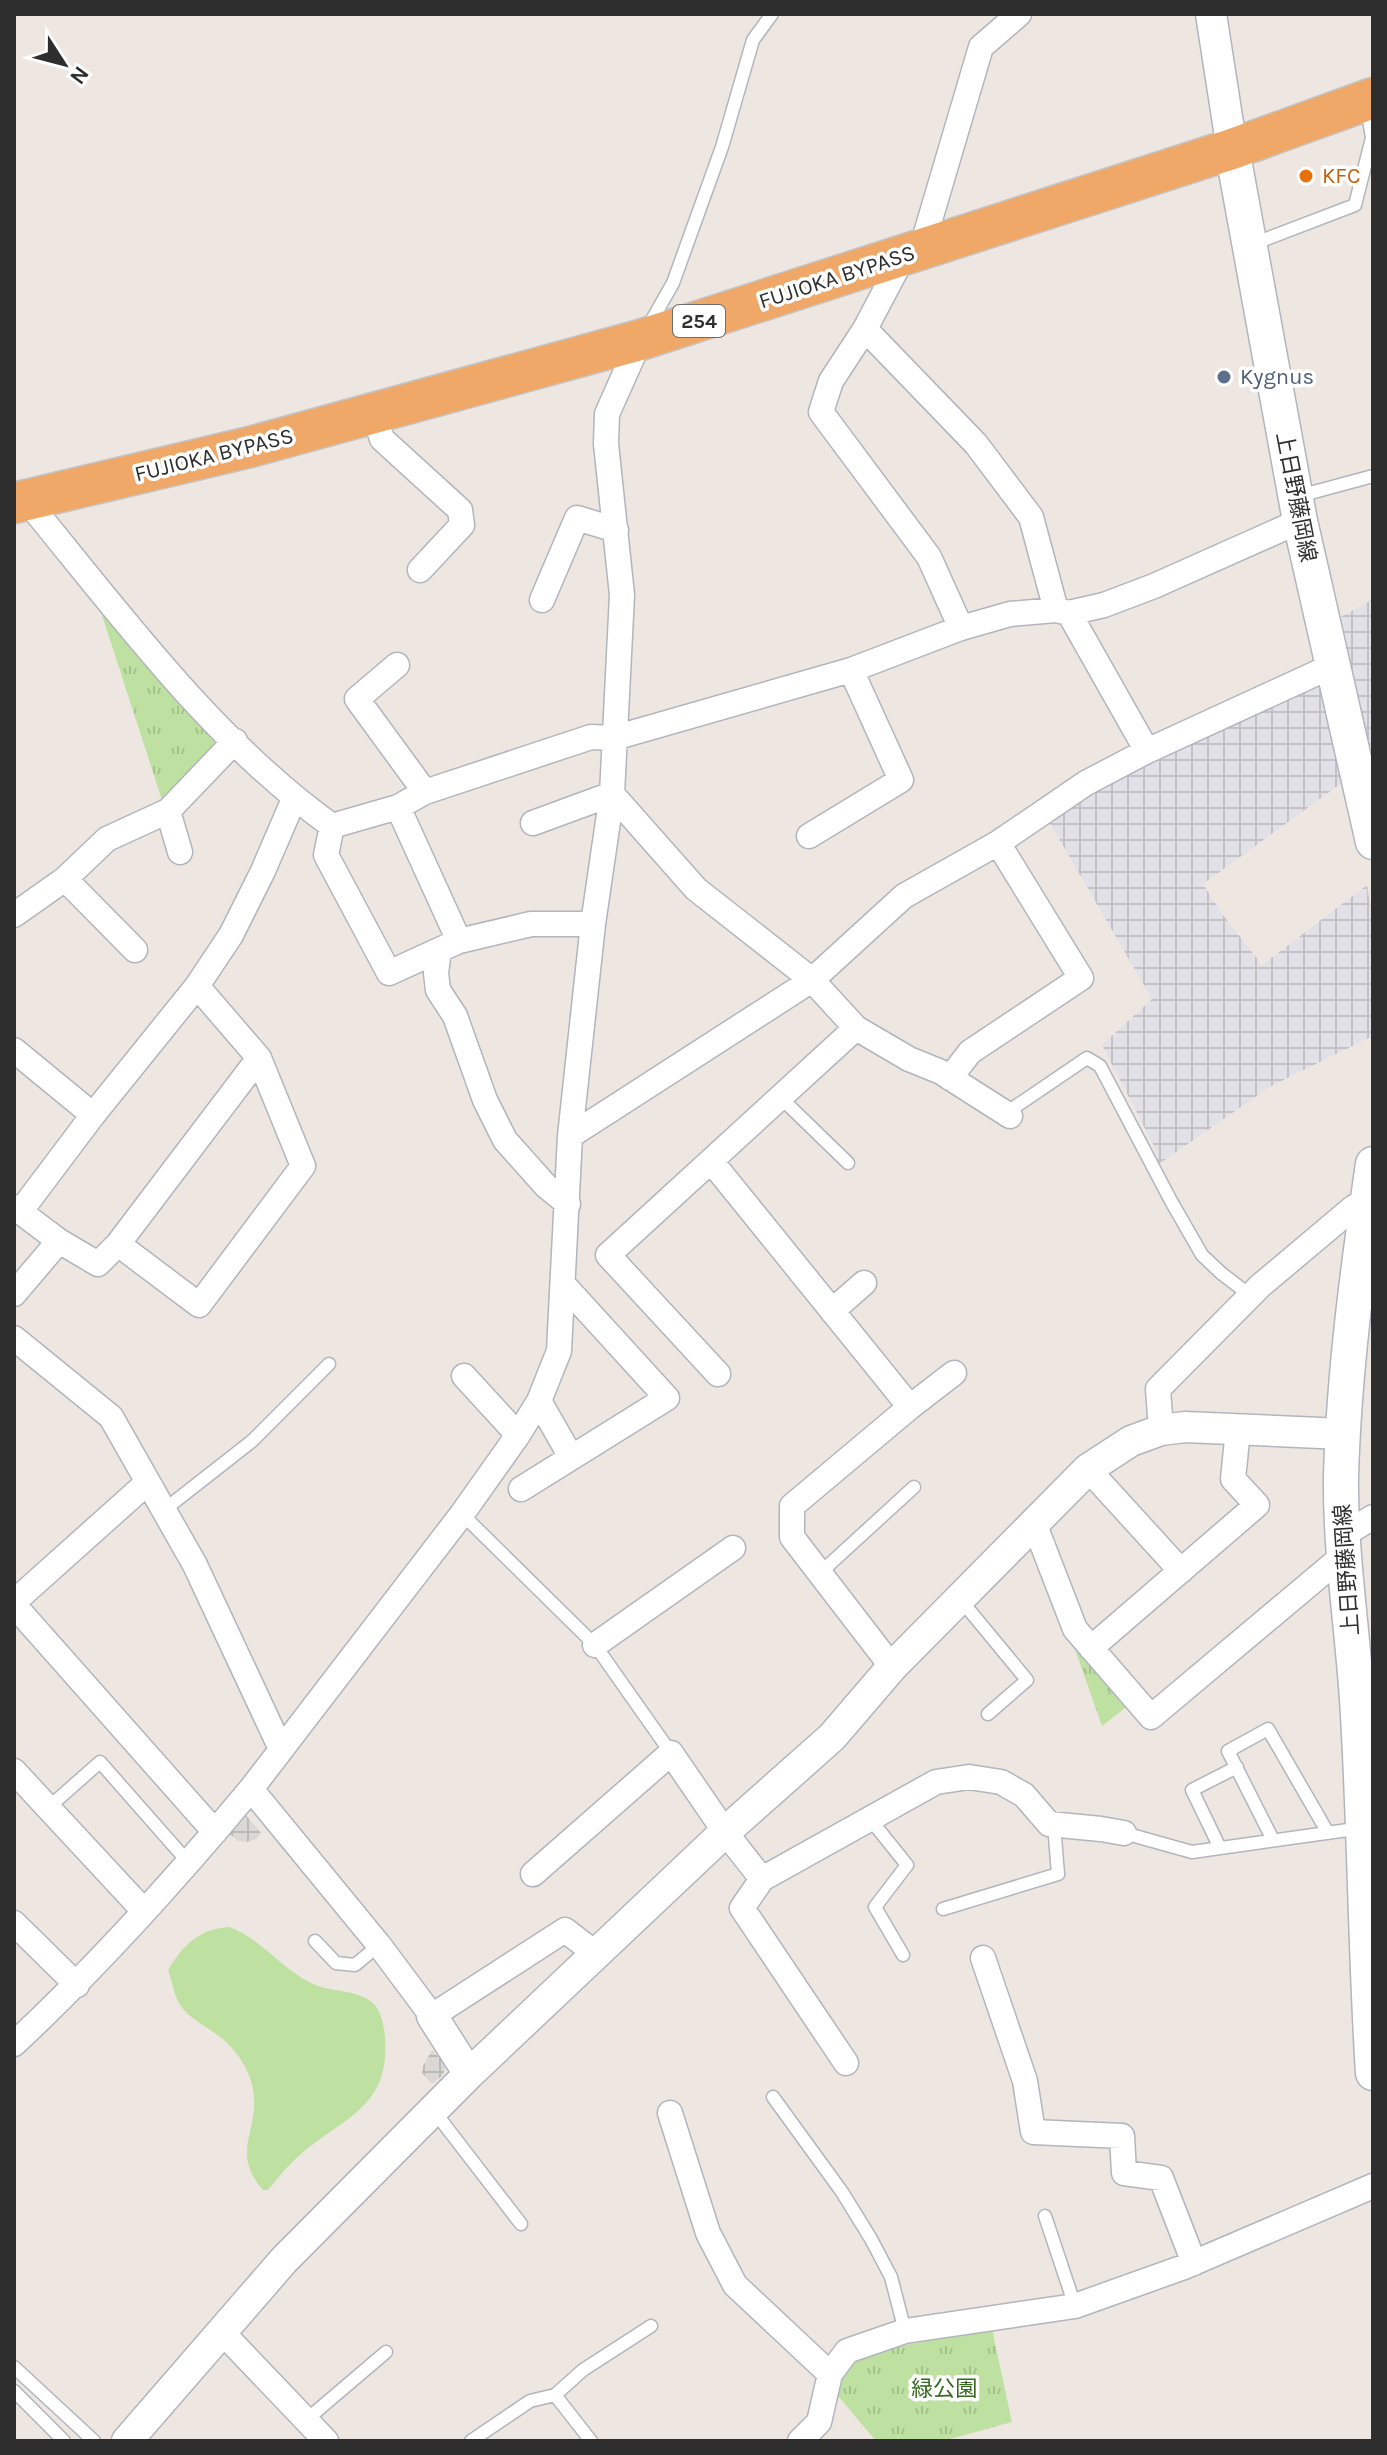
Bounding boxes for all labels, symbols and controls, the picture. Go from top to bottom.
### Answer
north arrow [24,24,104,104]
text: N [64,61,95,89]
place label: KFC [1322,163,1360,189]
marker: KFC [1297,167,1315,185]
street label: FUJIOKA BYPASS [756,240,918,314]
road number: 254 [673,305,725,337]
place label: Kygnus [1240,364,1314,390]
marker: Kygnus [1215,368,1233,386]
street label: FUJIOKA BYPASS [132,423,296,487]
street label: 上日野藤岡線 [1271,430,1321,564]
street label: 上日野藤岡線 [1329,1503,1365,1637]
park label: 緑公園 [911,2376,977,2402]

